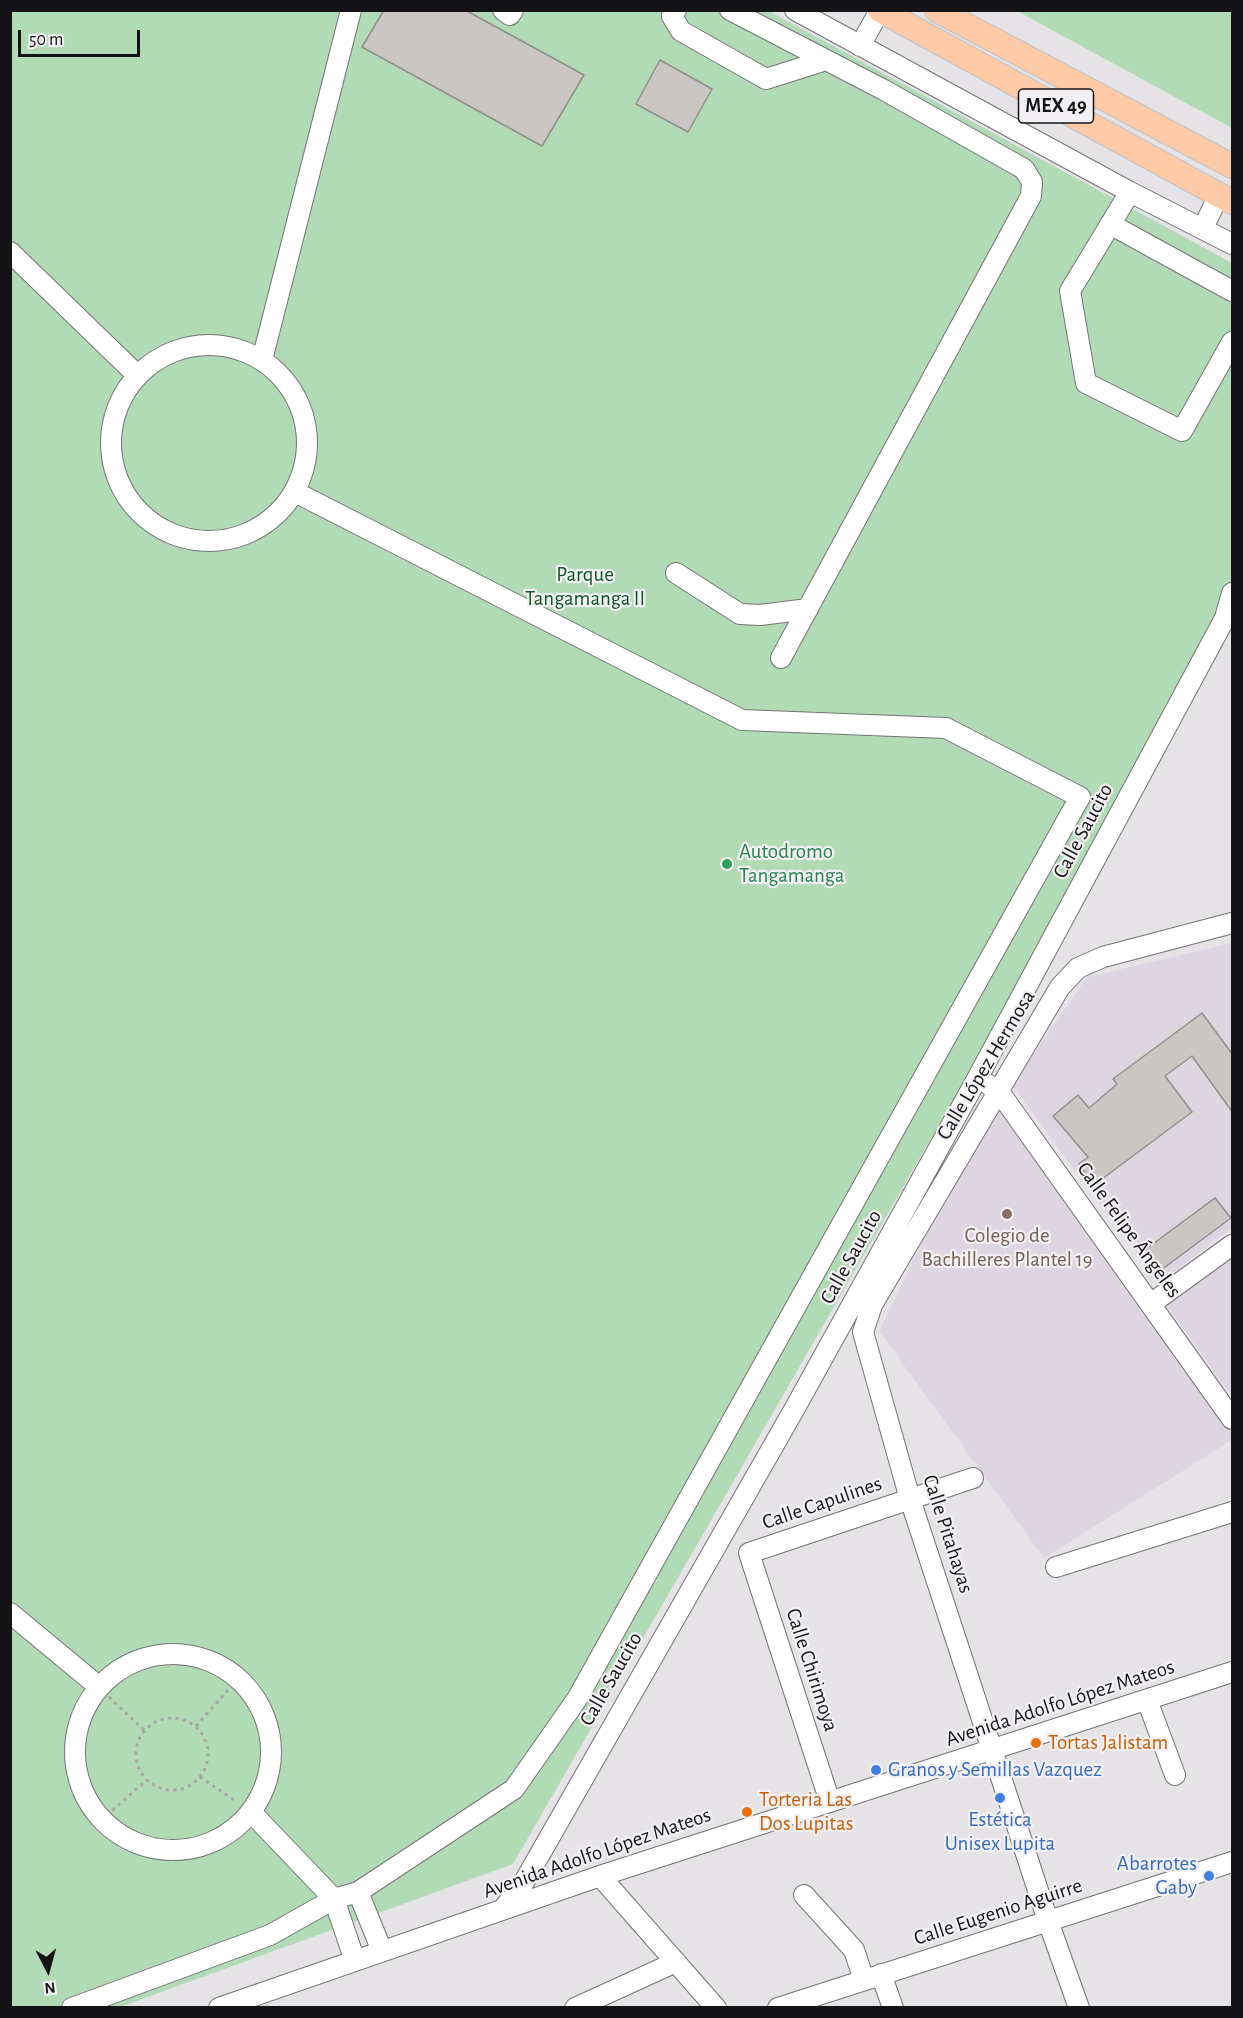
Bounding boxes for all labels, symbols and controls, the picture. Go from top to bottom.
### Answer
scale bar [21,18,142,56]
text: 50 m [29,31,63,49]
road number: MEX 49 [1018,89,1094,123]
park label: Parque Tangamanga II [525,562,645,612]
street label: Calle Saucito [1047,779,1119,883]
place label: Autodromo Tangamanga [739,839,844,889]
marker: Autodromo Tangamanga [720,857,734,871]
street label: Calle López Hermosa [931,985,1041,1145]
street label: Calle Felipe Ángeles [1071,1157,1187,1303]
street label: Calle Saucito [815,1205,887,1309]
marker: Colegio de Bachilleres Plantel 19 [1000,1207,1014,1221]
place label: Colegio de Bachilleres Plantel 19 [921,1223,1093,1273]
street label: Calle Capulines [759,1471,885,1535]
street label: Calle Pitahayas [917,1472,979,1596]
street label: Calle Chirimoya [780,1605,844,1735]
street label: Calle Saucito [574,1628,648,1730]
street label: Avenida Adolfo López Mateos [942,1654,1178,1752]
place label: Tortas Jalistam [1048,1730,1168,1756]
marker: Tortas Jalistam [1029,1736,1043,1750]
place label: Granos y Semillas Vazquez [888,1757,1102,1783]
marker: Granos y Semillas Vazquez [869,1763,883,1777]
place label: Torteria Las Dos Lupitas [759,1787,853,1837]
marker: Estética Unisex Lupita [993,1791,1007,1805]
street label: Avenida Adolfo López Mateos [480,1802,714,1904]
marker: Torteria Las Dos Lupitas [740,1805,754,1819]
place label: Estética Unisex Lupita [945,1807,1055,1857]
place label: Abarrotes Gaby [1117,1851,1197,1901]
marker: Abarrotes Gaby [1202,1869,1216,1883]
street label: Calle Eugenio Aguirre [911,1873,1085,1951]
north arrow [18,1940,78,2000]
text: N [44,1979,56,1996]

